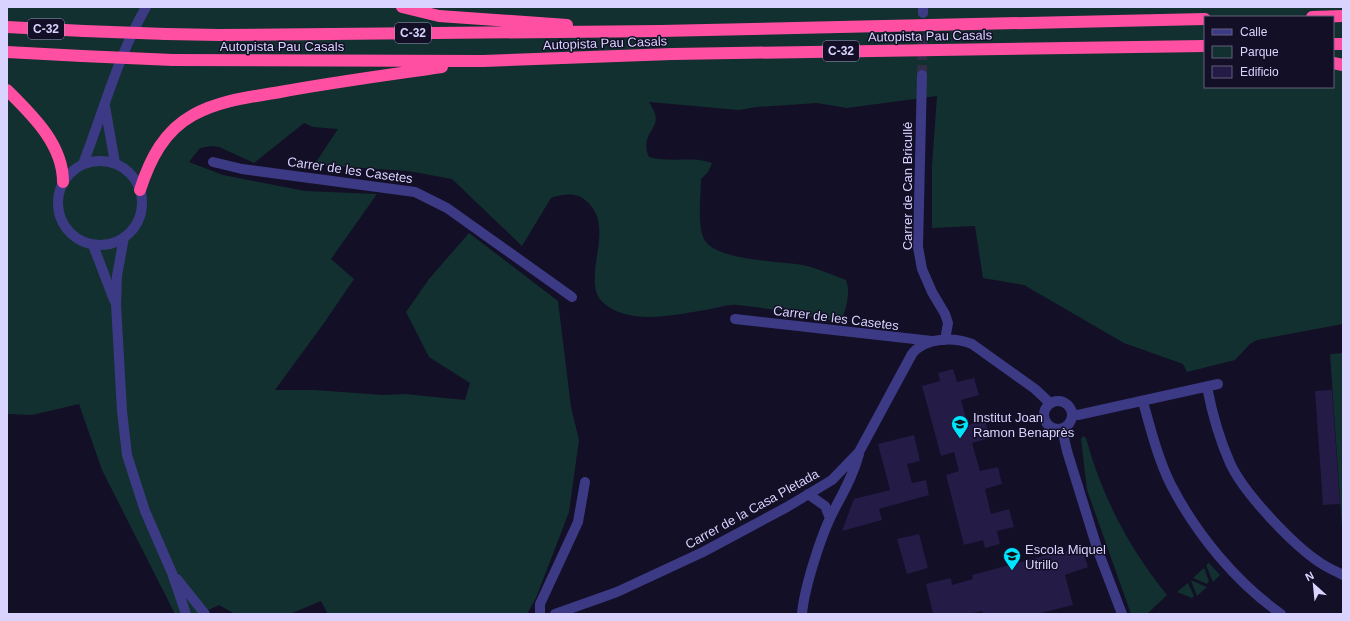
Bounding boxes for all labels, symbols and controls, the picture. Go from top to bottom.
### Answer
legend [1204,16,1334,88]
road number: C-32 [28,19,64,39]
road number: C-32 [395,23,431,43]
text: Calle [1240,25,1268,39]
street label: Autopista Pau Casals [868,27,993,45]
street label: Autopista Pau Casals [543,33,668,53]
street label: Autopista Pau Casals [220,39,345,54]
road number: C-32 [823,41,859,61]
text: Parque [1240,45,1279,59]
text: Edificio [1240,65,1279,79]
street label: Carrer de Can Bricullé [900,122,915,250]
street label: Carrer de les Casetes [286,154,414,186]
street label: Carrer de les Casetes [772,303,900,333]
place label: Institut Joan Ramon Benaprès [973,410,1075,440]
school or university icon: Institut Joan Ramon Benaprès [950,414,970,439]
street label: Carrer de la Casa Pletada [683,466,822,552]
place label: Escola Miquel Utrillo [1025,542,1106,572]
school or university icon: Escola Miquel Utrillo [1002,546,1022,571]
north arrow [1294,565,1334,605]
text: N [1303,569,1316,583]

